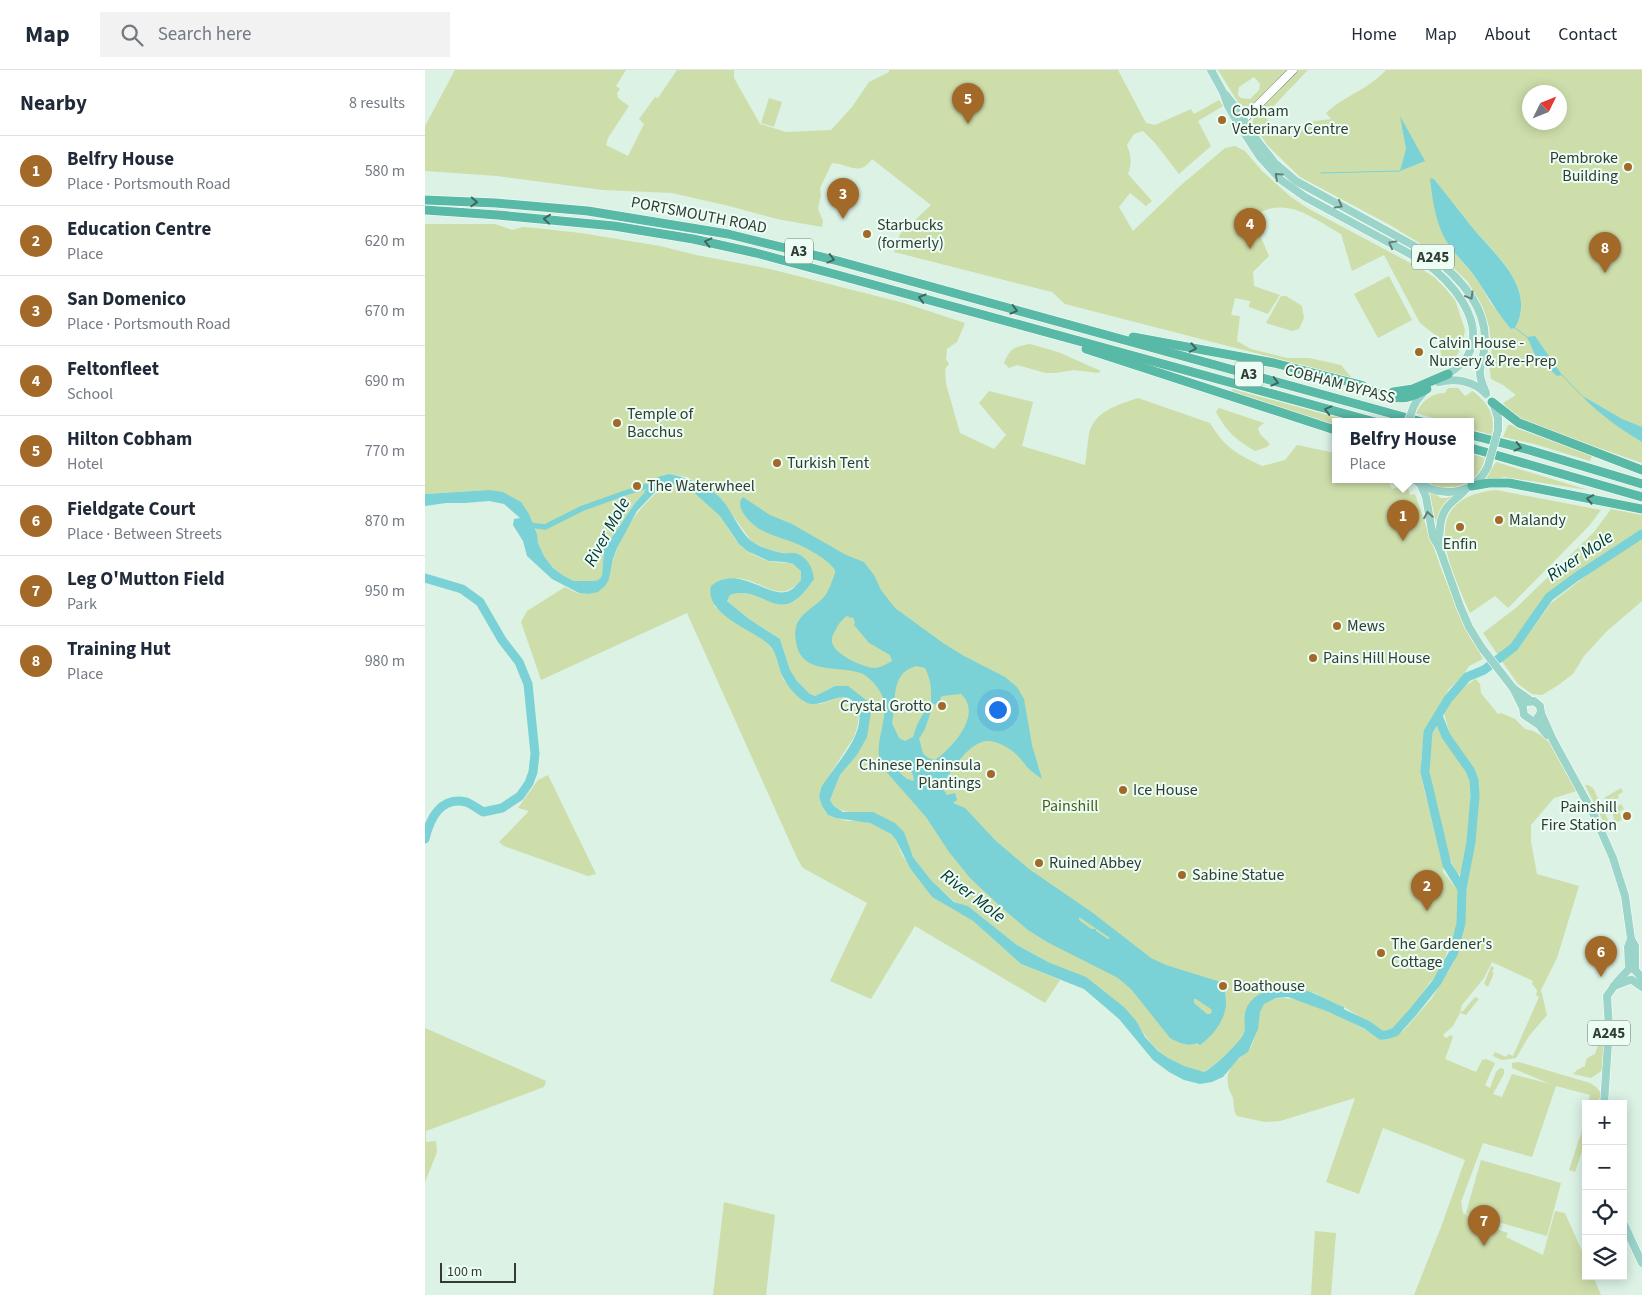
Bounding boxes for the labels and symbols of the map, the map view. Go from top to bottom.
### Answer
pin: 5 [952,83,984,124]
north arrow [1522,85,1567,130]
place label: Cobham Veterinary Centre [1232,100,1348,140]
marker: Cobham Veterinary Centre [1216,114,1228,126]
place label: Pembroke Building [1550,147,1618,187]
marker: Pembroke Building [1622,161,1634,173]
one-way arrow [1275,173,1284,182]
pin: 3 [827,178,859,219]
street label: PORTSMOUTH ROAD [629,191,769,239]
one-way arrow [470,196,478,207]
one-way arrow [1333,198,1342,208]
pin: 4 [1234,208,1266,249]
one-way arrow [543,214,551,225]
place label: Starbucks (formerly) [877,214,944,254]
marker: Starbucks (formerly) [861,228,873,240]
pin: 8 [1589,232,1621,273]
one-way arrow [704,237,713,248]
road number: A3 [785,238,813,264]
one-way arrow [1388,240,1397,250]
road number: A245 [1412,244,1454,270]
one-way arrow [827,254,835,264]
one-way arrow [1464,290,1474,299]
one-way arrow [918,293,926,303]
one-way arrow [1010,305,1018,315]
place label: Calvin House - Nursery & Pre-Prep [1429,332,1557,372]
one-way arrow [1189,342,1197,353]
marker: Calvin House - Nursery & Pre-Prep [1413,346,1425,358]
street label: COBHAM BYPASS [1282,359,1398,409]
road number: A3 [1235,362,1263,386]
one-way arrow [1270,376,1279,386]
place label: Temple of Bacchus [627,403,694,443]
one-way arrow [1324,405,1332,415]
marker: Temple of Bacchus [611,417,623,429]
one-way arrow [1513,442,1521,452]
place label: Turkish Tent [787,452,870,474]
marker: Turkish Tent [771,457,783,469]
place label: The Waterwheel [647,475,755,497]
marker: The Waterwheel [631,480,643,492]
water label: River Mole [578,493,636,571]
one-way arrow [1586,494,1595,504]
pin: 1 [1387,500,1419,541]
place label: Malandy [1509,509,1566,531]
one-way arrow [1424,511,1434,520]
marker: Malandy [1493,514,1505,526]
marker: Enfin [1454,521,1466,533]
water label: River Mole [1542,524,1619,588]
place label: Enfin [1443,533,1477,555]
place label: Mews [1347,615,1385,637]
marker: Mews [1331,620,1343,632]
place label: Pains Hill House [1323,647,1430,669]
marker: Pains Hill House [1307,652,1319,664]
place label: Crystal Grotto [840,695,932,717]
your location [985,697,1011,723]
marker: Crystal Grotto [936,700,948,712]
place label: Chinese Peninsula Plantings [859,754,981,794]
marker: Chinese Peninsula Plantings [985,768,997,780]
place label: Ice House [1133,779,1198,801]
marker: Ice House [1117,784,1129,796]
park label: Painshill [1042,795,1098,817]
place label: Painshill Fire Station [1541,796,1617,836]
marker: Painshill Fire Station [1621,810,1633,822]
place label: Ruined Abbey [1049,852,1142,874]
marker: Ruined Abbey [1033,857,1045,869]
water label: River Mole [935,863,1011,929]
place label: Sabine Statue [1192,864,1284,886]
marker: Sabine Statue [1176,869,1188,881]
pin: 2 [1411,870,1443,911]
place label: The Gardener's Cottage [1391,933,1492,973]
pin: 6 [1585,936,1617,977]
marker: The Gardener's Cottage [1375,947,1387,959]
place label: Boathouse [1233,975,1305,997]
marker: Boathouse [1217,980,1229,992]
road number: A245 [1588,1020,1630,1046]
pin: 7 [1468,1205,1500,1246]
scale bar [440,1260,516,1283]

